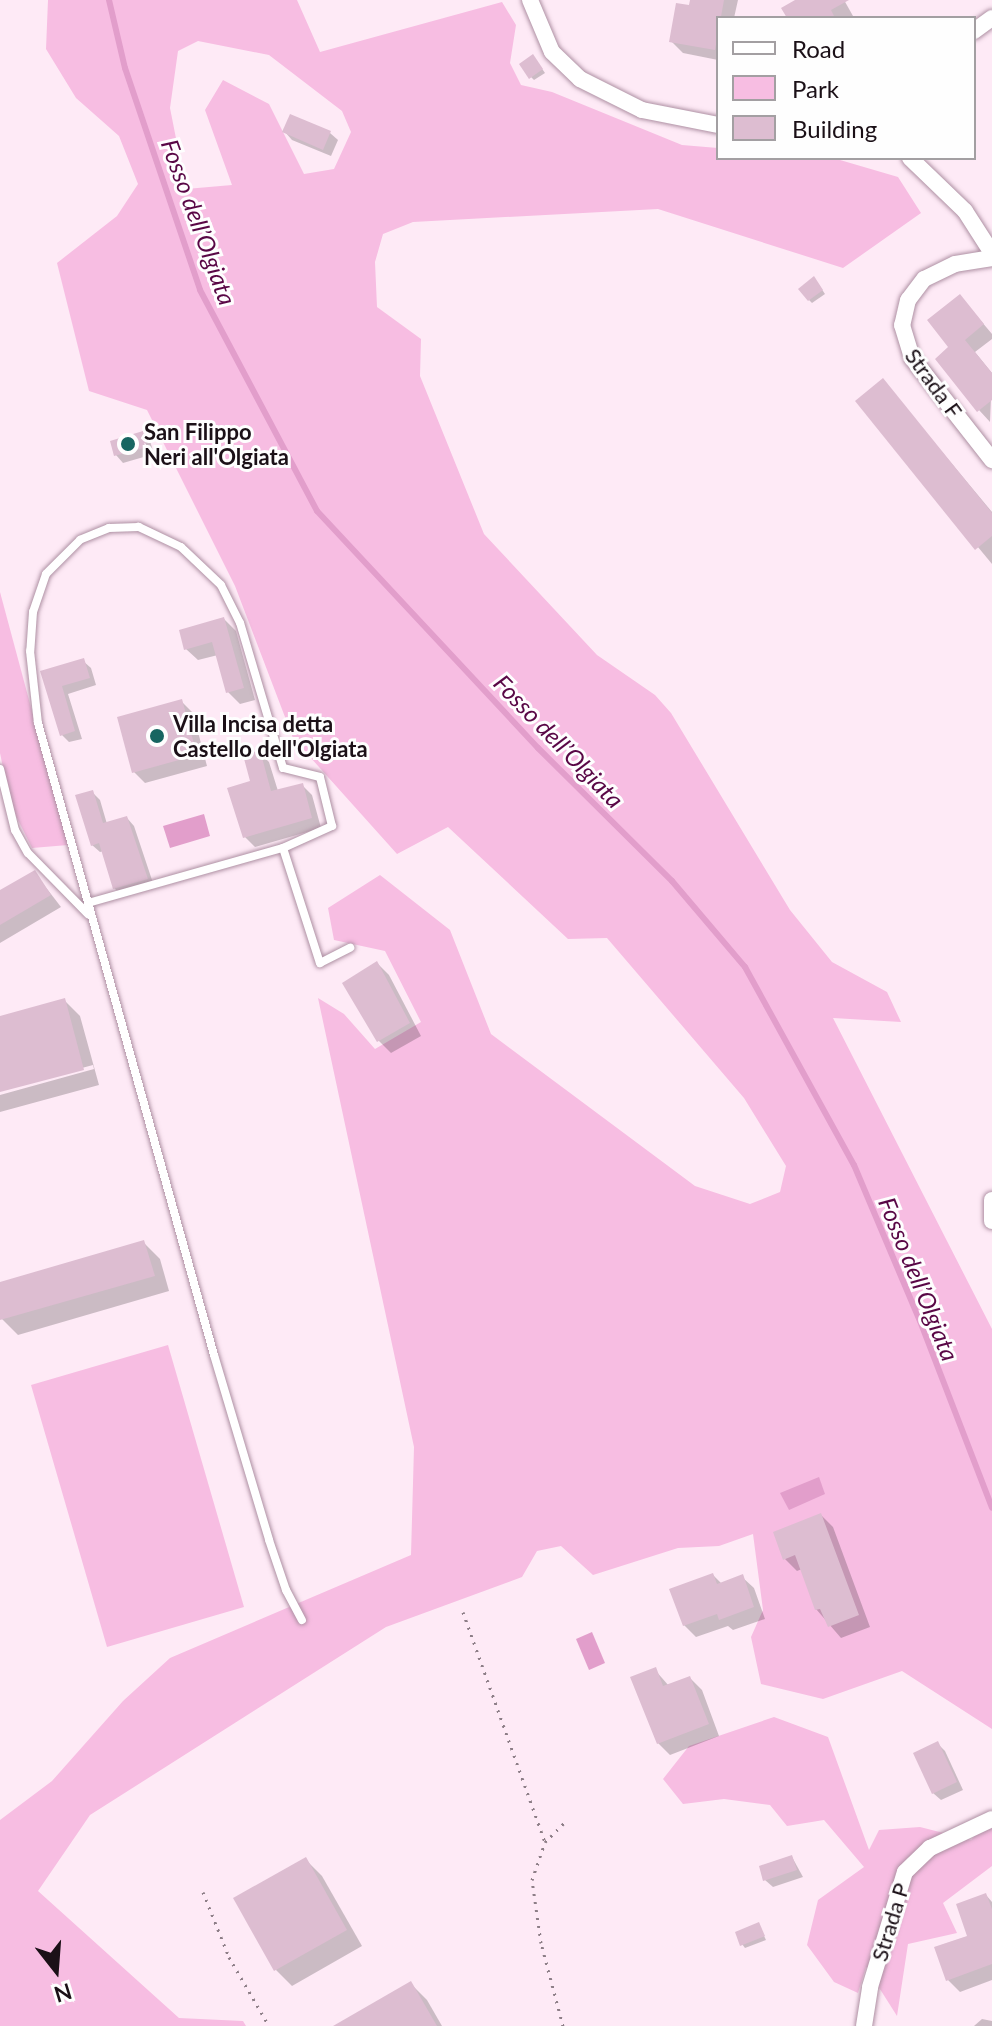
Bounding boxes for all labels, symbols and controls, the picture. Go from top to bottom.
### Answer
legend [716,16,976,160]
text: Road [792,34,845,63]
text: Park [792,74,839,103]
text: Building [792,114,877,143]
water label: Fosso dell’Olgiata [156,135,242,309]
street label: Strada F [900,343,968,423]
place label: San Filippo Neri all'Olgiata [144,418,289,470]
marker: San Filippo Neri all'Olgiata [119,435,137,453]
water label: Fosso dell’Olgiata [488,668,630,814]
place label: Villa Incisa detta Castello dell'Olgiata [173,710,368,762]
marker: Villa Incisa detta Castello dell'Olgiata [148,727,166,745]
water label: Fosso dell’Olgiata [873,1193,965,1365]
street label: Strada P [866,1880,914,1964]
north arrow [16,1930,96,2010]
text: N [51,1978,75,2009]

